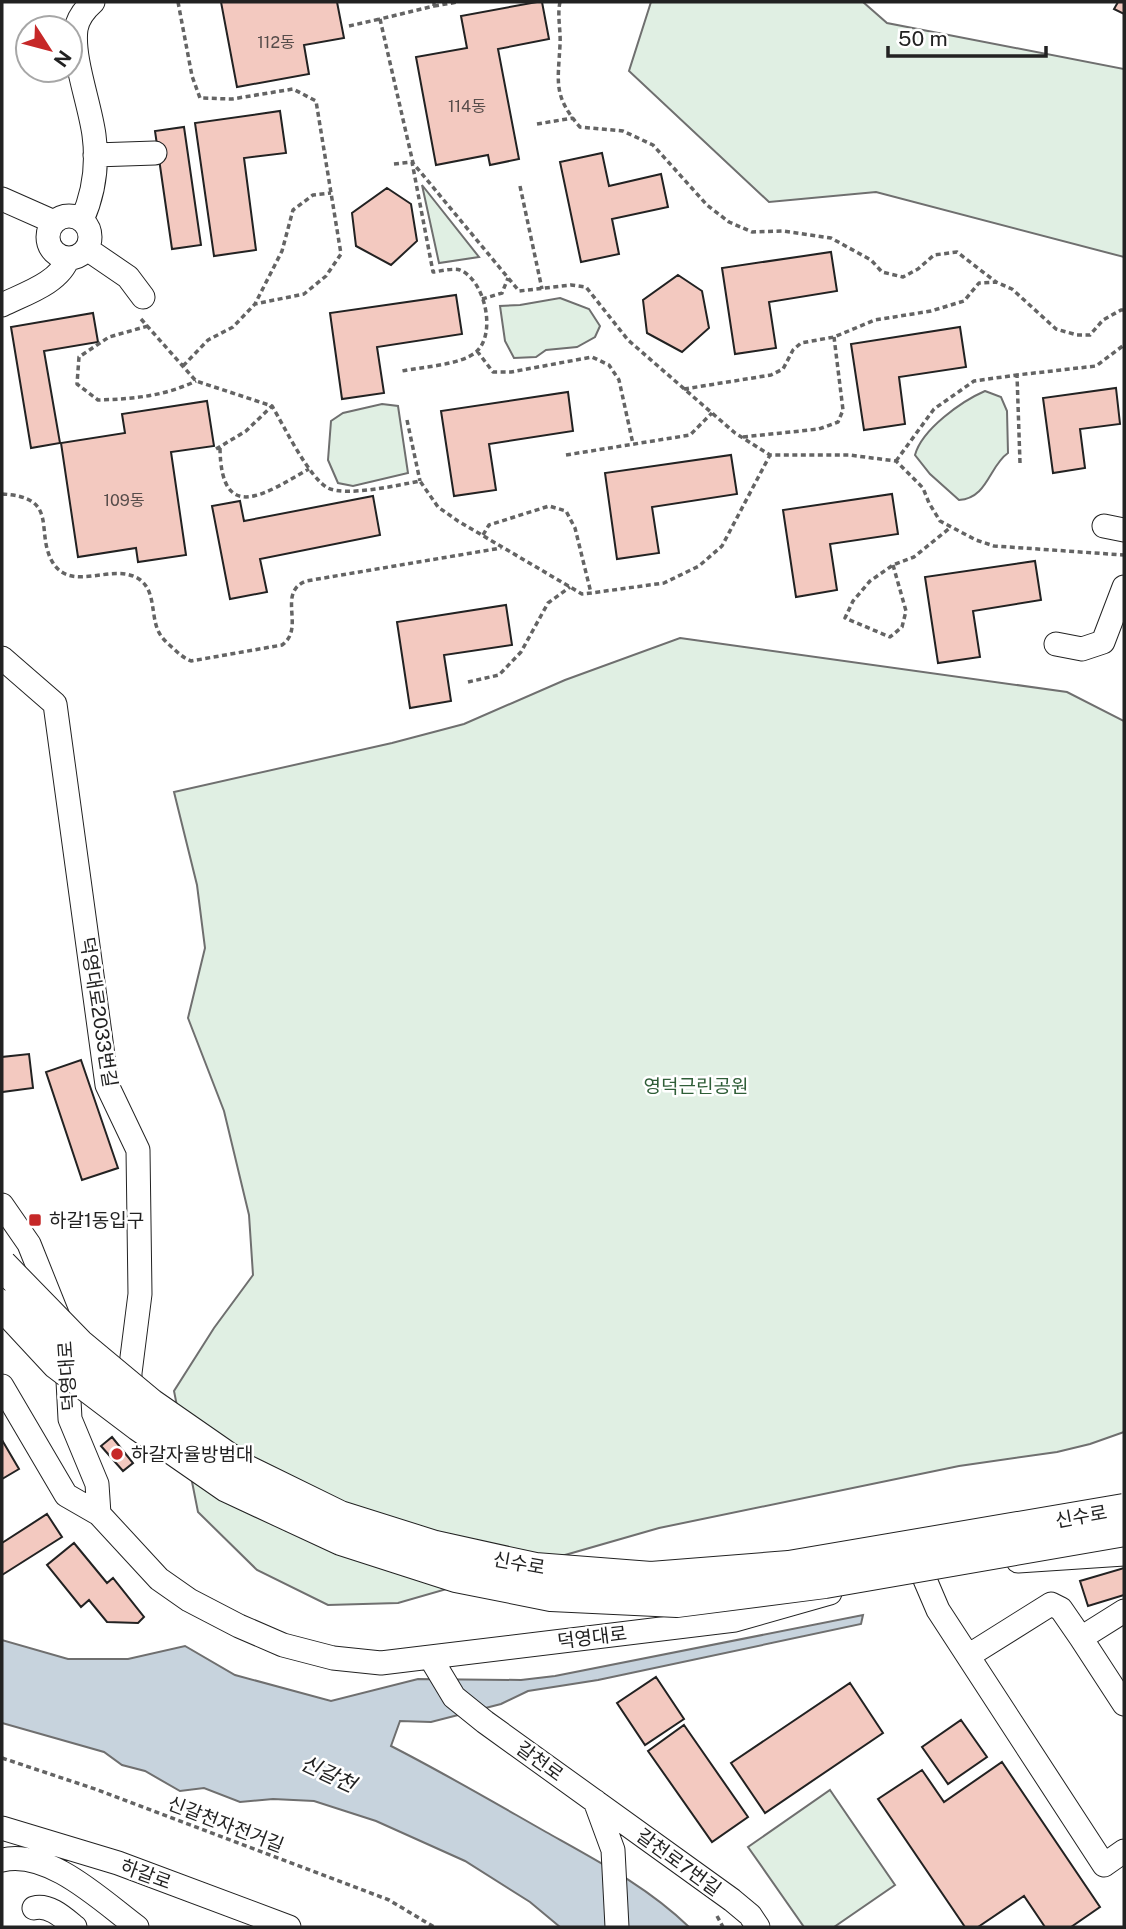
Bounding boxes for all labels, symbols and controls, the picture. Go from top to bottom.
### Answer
north arrow [14,14,84,84]
scale bar [888,14,1046,58]
text: 50 m [898,26,948,51]
house number: 112동 [257,33,295,52]
text: N [49,47,76,71]
house number: 114동 [448,97,486,116]
house number: 109동 [104,491,145,510]
street label: 덕영대로2033번길 [76,935,122,1089]
park label: 영덕근린공원 [644,1075,748,1097]
place label: 하갈1동입구 [49,1209,144,1231]
marker: 하갈1동입구 [27,1212,43,1228]
street label: 덕영대로 [54,1340,80,1412]
place label: 하갈자율방범대 [131,1443,253,1465]
marker: 하갈자율방범대 [109,1446,125,1462]
street label: 신수로 [1053,1501,1109,1531]
street label: 신수로 [491,1548,547,1578]
street label: 덕영대로 [556,1622,628,1652]
street label: 갈천로 [512,1737,568,1785]
water label: 신갈천 [297,1750,362,1798]
street label: 신갈천자전거길 [165,1792,287,1856]
street label: 갈천로7번길 [633,1824,725,1900]
street label: 하갈로 [118,1855,174,1893]

